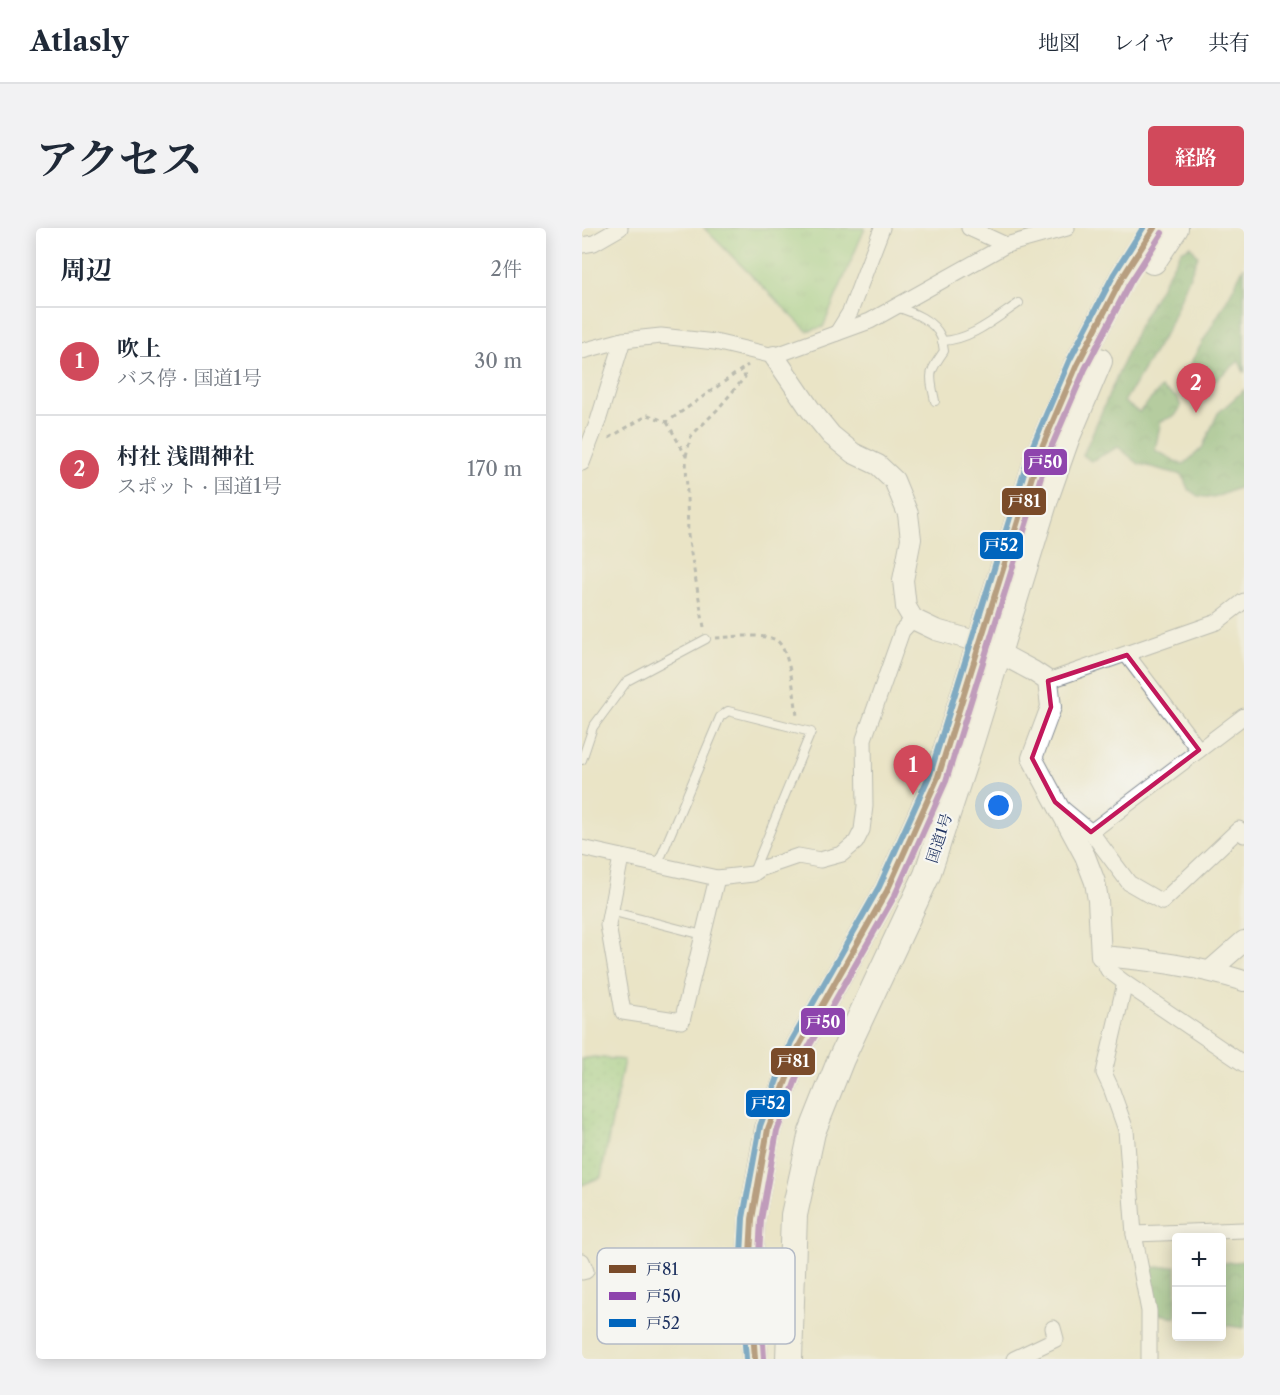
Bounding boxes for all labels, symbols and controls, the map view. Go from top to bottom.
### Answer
text: Atlasly [30,24,129,58]
text: 地図 [1038,30,1080,55]
text: レイヤ [1113,30,1175,55]
text: 共有 [1208,30,1250,55]
button: 経路 [1148,126,1244,186]
text: アクセス [36,133,203,185]
text: 周辺 [60,254,112,286]
text: 2件 [491,257,522,281]
text: 吹上 [117,335,161,362]
text: 1 [75,349,84,373]
text: 30 m [474,349,522,373]
pin: 2 [1176,364,1216,413]
text: バス停 · 国道1号 [117,366,262,390]
text: 村社 浅間神社 [117,443,255,470]
line badge: 戸50 [1023,448,1068,476]
text: 戸50 [1027,452,1063,472]
text: 2 [74,457,85,481]
text: 170 m [467,457,522,481]
text: スポット · 国道1号 [117,474,282,498]
line badge: 戸81 [1001,487,1047,516]
text: 戸81 [1007,491,1041,511]
line badge: 戸52 [979,531,1024,560]
text: 戸52 [984,535,1018,555]
pin: 1 [894,746,932,795]
your location [984,791,1013,820]
street label: 国道1号 [922,811,956,865]
line badge: 戸50 [800,1007,846,1036]
text: 戸50 [805,1012,841,1032]
line badge: 戸81 [770,1047,816,1076]
text: 戸81 [776,1051,810,1071]
line badge: 戸52 [745,1089,791,1118]
text: 戸52 [751,1093,785,1113]
map controls [1172,1233,1226,1341]
button: + [1172,1233,1226,1287]
legend [597,1248,795,1344]
text: 戸81 [646,1259,678,1279]
text: 戸50 [646,1286,681,1306]
button: − [1172,1287,1226,1341]
text: 戸52 [646,1313,680,1333]

